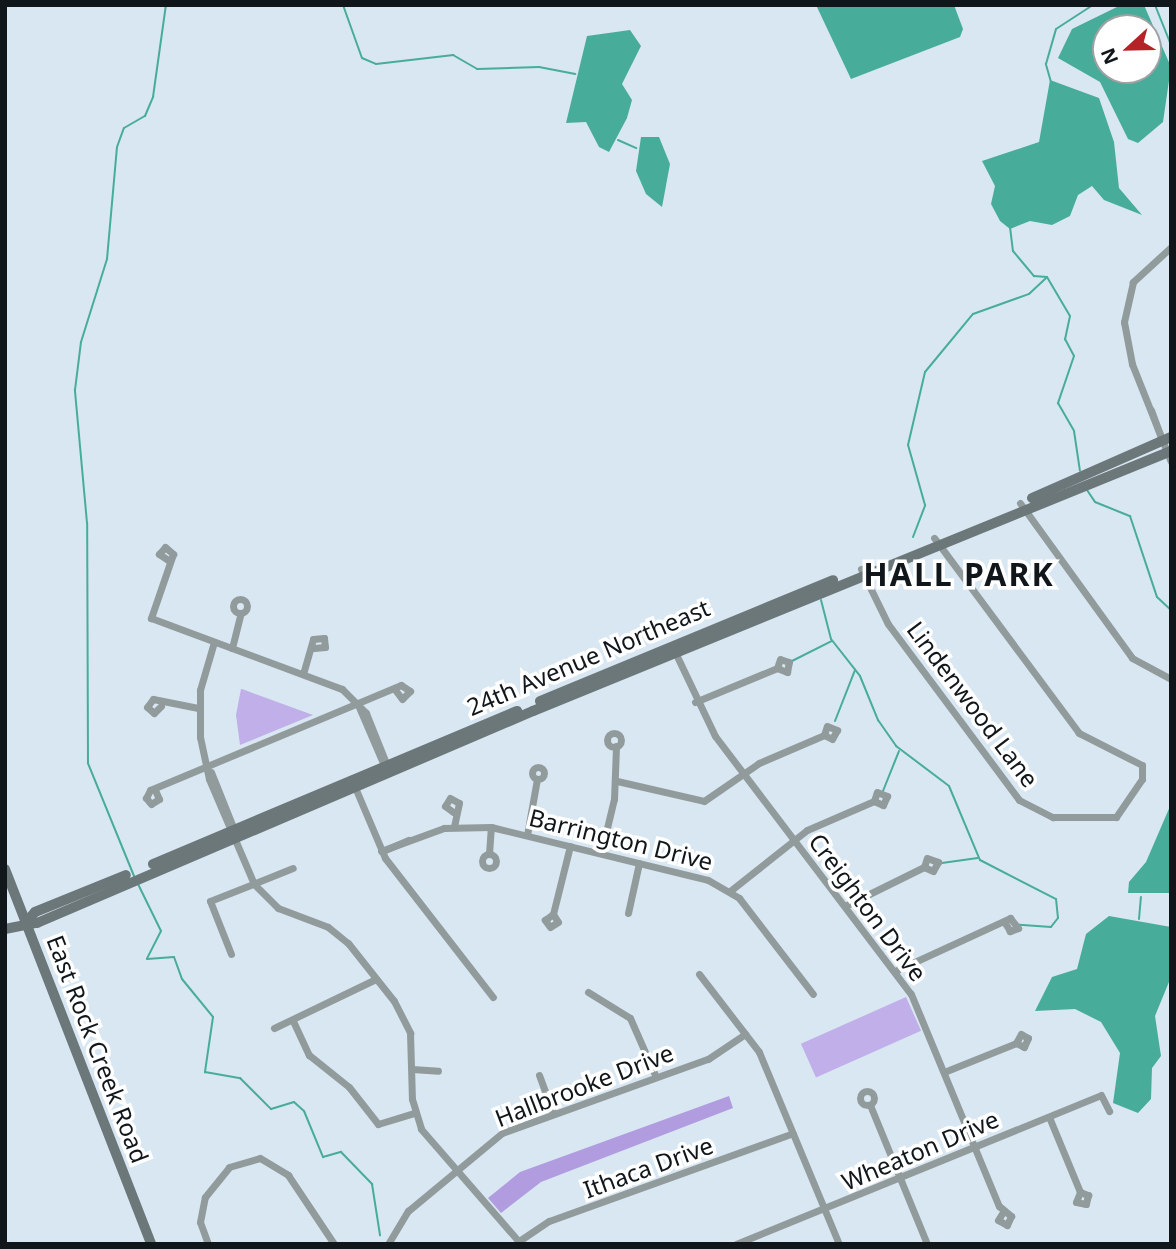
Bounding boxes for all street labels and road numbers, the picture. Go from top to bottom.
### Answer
street label: 24th Avenue Northeast [462,593,714,721]
street label: Lindenwood Lane [901,615,1045,793]
street label: Barrington Drive [526,802,716,876]
street label: Creighton Drive [803,827,933,987]
street label: East Rock Creek Road [41,931,155,1167]
street label: Hallbrooke Drive [491,1038,677,1132]
street label: Wheaton Drive [837,1104,1003,1196]
street label: Ithaca Drive [579,1130,717,1204]

